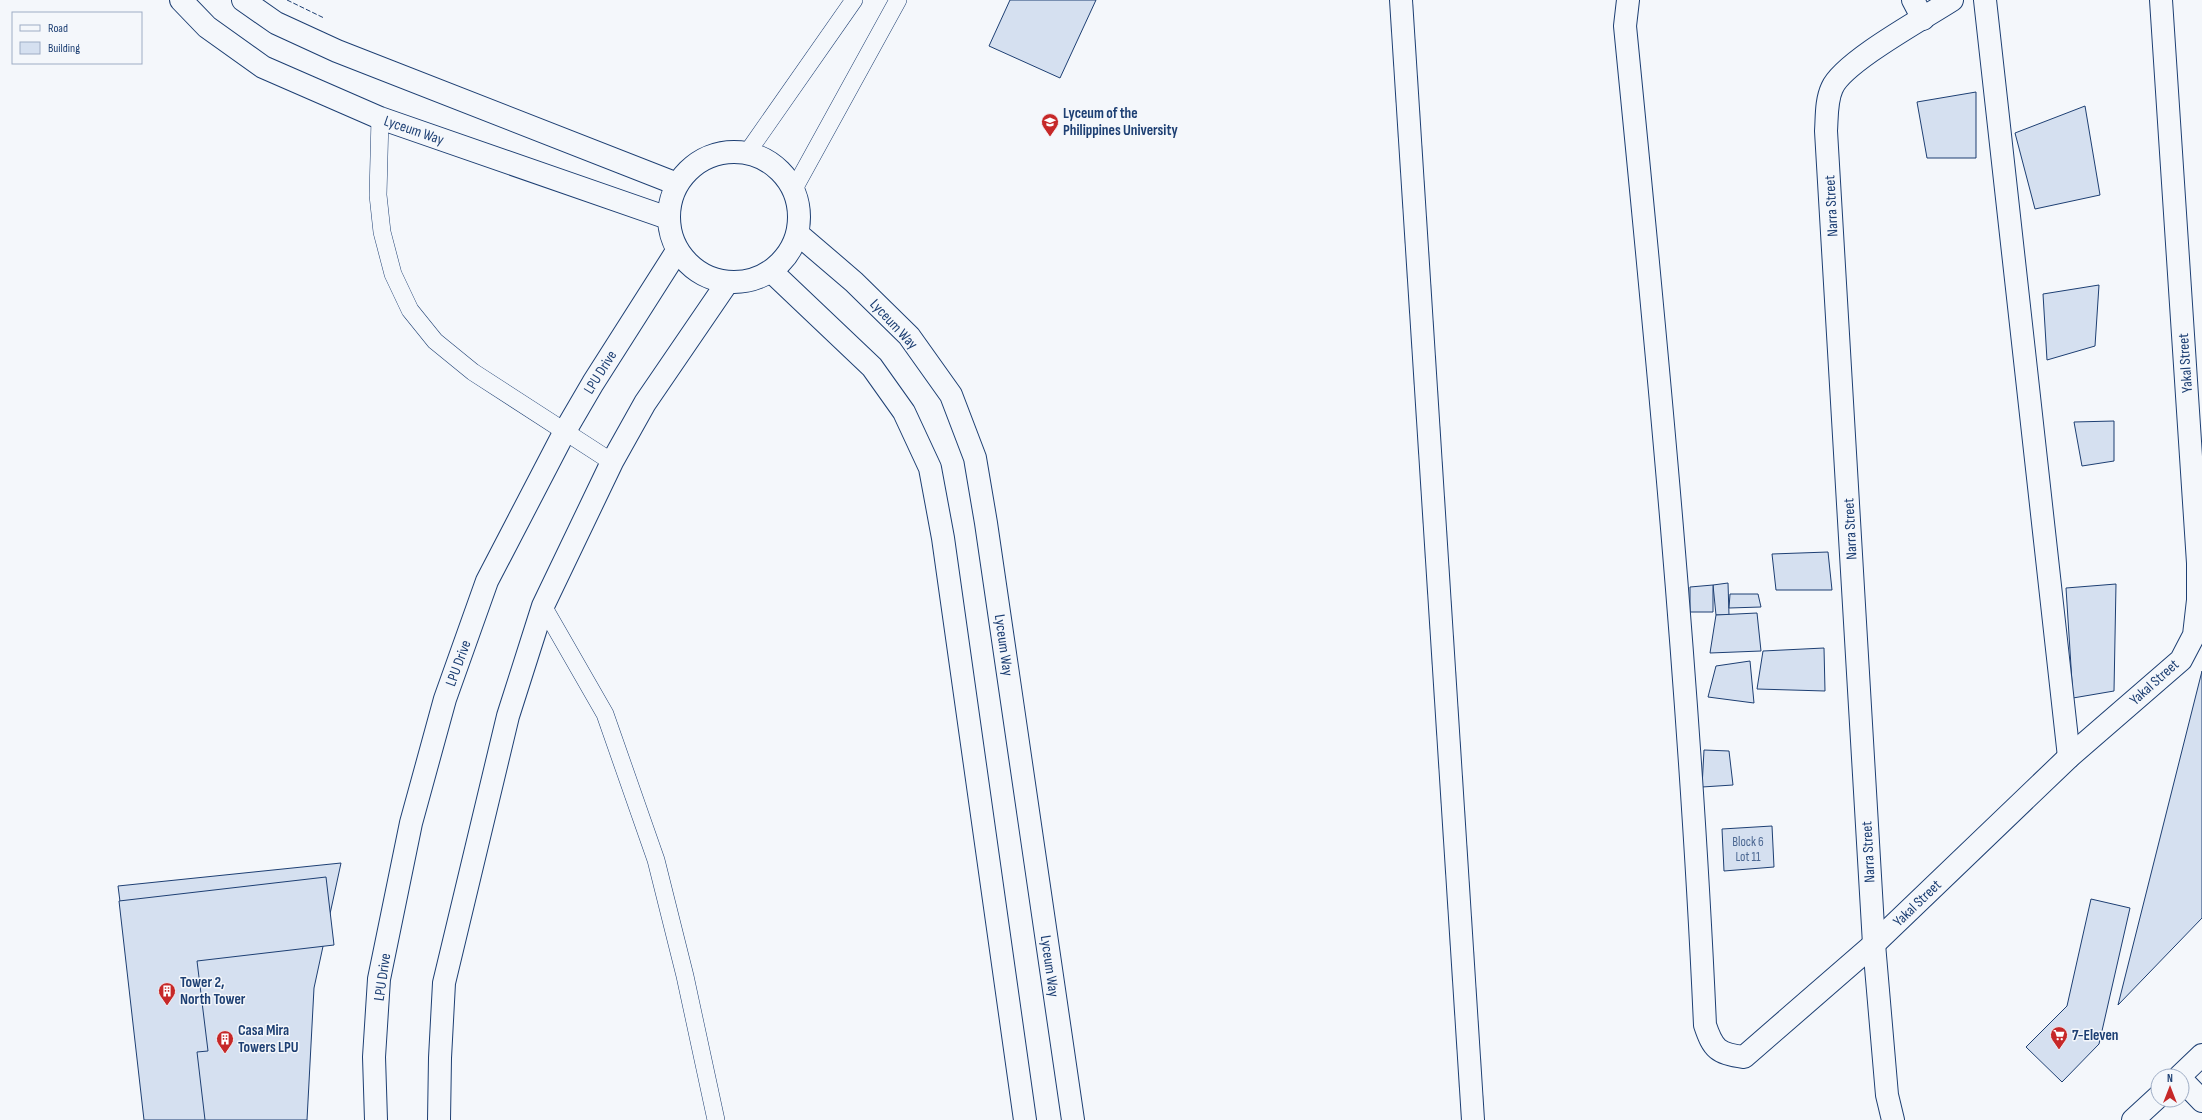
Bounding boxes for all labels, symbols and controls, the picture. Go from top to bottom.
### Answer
legend [12,12,142,64]
text: Road [48,21,68,36]
text: Building [48,41,80,56]
place label: Lyceum of the Philippines University [1063,104,1178,140]
street label: Lyceum Way [381,111,446,150]
school or university icon: Lyceum of the Philippines University [1040,112,1060,137]
street label: Narra Street [1820,174,1843,237]
street label: Lyceum Way [866,295,922,354]
street label: Yakal Street [2174,332,2197,393]
street label: LPU Drive [580,347,621,398]
street label: Narra Street [1839,497,1862,560]
street label: Lyceum Way [990,613,1017,677]
street label: LPU Drive [441,637,476,689]
street label: Yakal Street [2126,655,2183,709]
street label: Narra Street [1857,820,1880,883]
house number: Block 6 Lot 11 [1732,834,1764,865]
street label: Yakal Street [1889,875,1946,931]
street label: Lyceum Way [1036,934,1063,998]
street label: LPU Drive [370,952,395,1002]
place label: Tower 2, North Tower [180,973,246,1009]
building icon: Tower 2, North Tower [157,981,177,1006]
place label: Casa Mira Towers LPU [238,1021,299,1057]
supermarket icon: 7-Eleven [2049,1025,2069,1050]
place label: 7-Eleven [2072,1026,2119,1045]
building icon: Casa Mira Towers LPU [215,1029,235,1054]
north arrow [2150,1068,2190,1108]
text: N [2167,1072,2173,1085]

